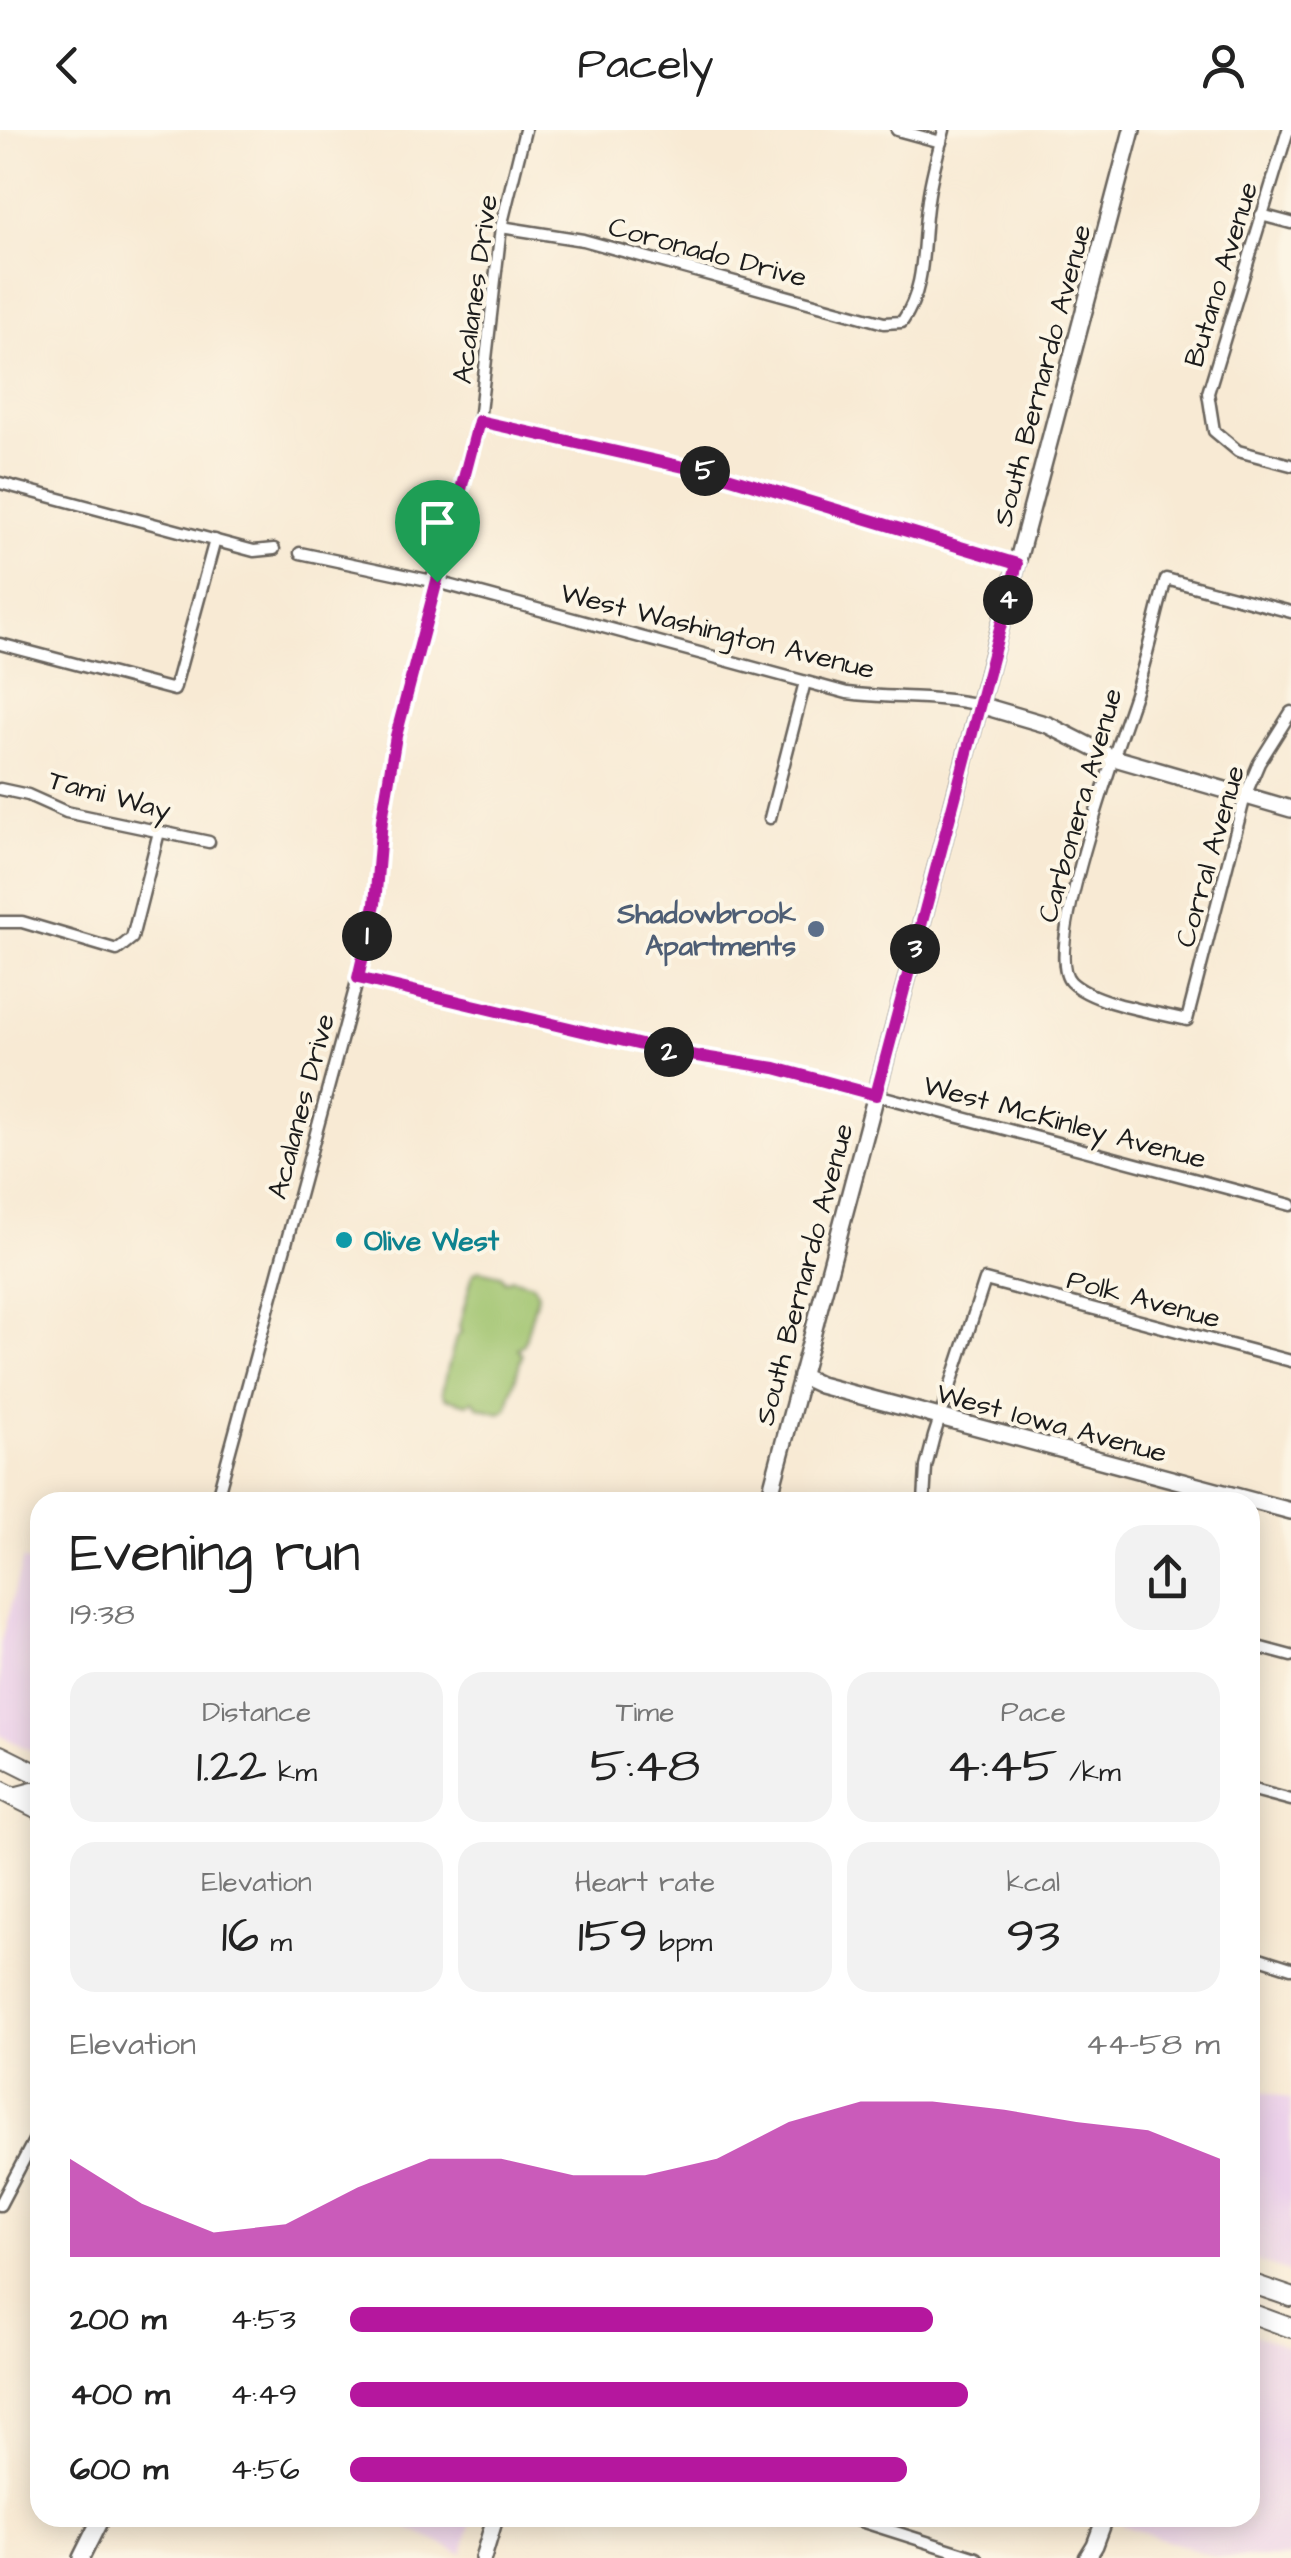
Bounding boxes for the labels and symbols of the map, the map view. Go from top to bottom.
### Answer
street label: Butano Avenue [1175,177,1268,372]
street label: Acalanes Drive [443,192,508,386]
street label: Coronado Drive [604,207,811,298]
street label: South Bernardo Avenue [983,220,1102,531]
pin: 5 [680,446,730,496]
pin [395,480,480,583]
street label: West Washington Avenue [556,574,879,690]
pin: 4 [983,575,1033,625]
street label: Carbonera Avenue [1028,684,1133,927]
street label: Tami Way [44,760,175,832]
street label: Corral Avenue [1166,761,1255,952]
place label: Shadowbrook Apartments [616,895,797,967]
pin: 1 [342,911,392,961]
marker: Shadowbrook Apartments [805,918,827,940]
pin: 3 [890,924,940,974]
street label: Acalanes Drive [258,1009,345,1203]
pin: 2 [644,1027,694,1077]
street label: West McKinley Avenue [918,1066,1210,1181]
street label: South Bernardo Avenue [745,1119,864,1430]
place label: Olive West [364,1222,500,1261]
marker: Olive West [333,1229,355,1251]
street label: Polk Avenue [1063,1260,1225,1339]
street label: West Iowa Avenue [932,1374,1171,1473]

